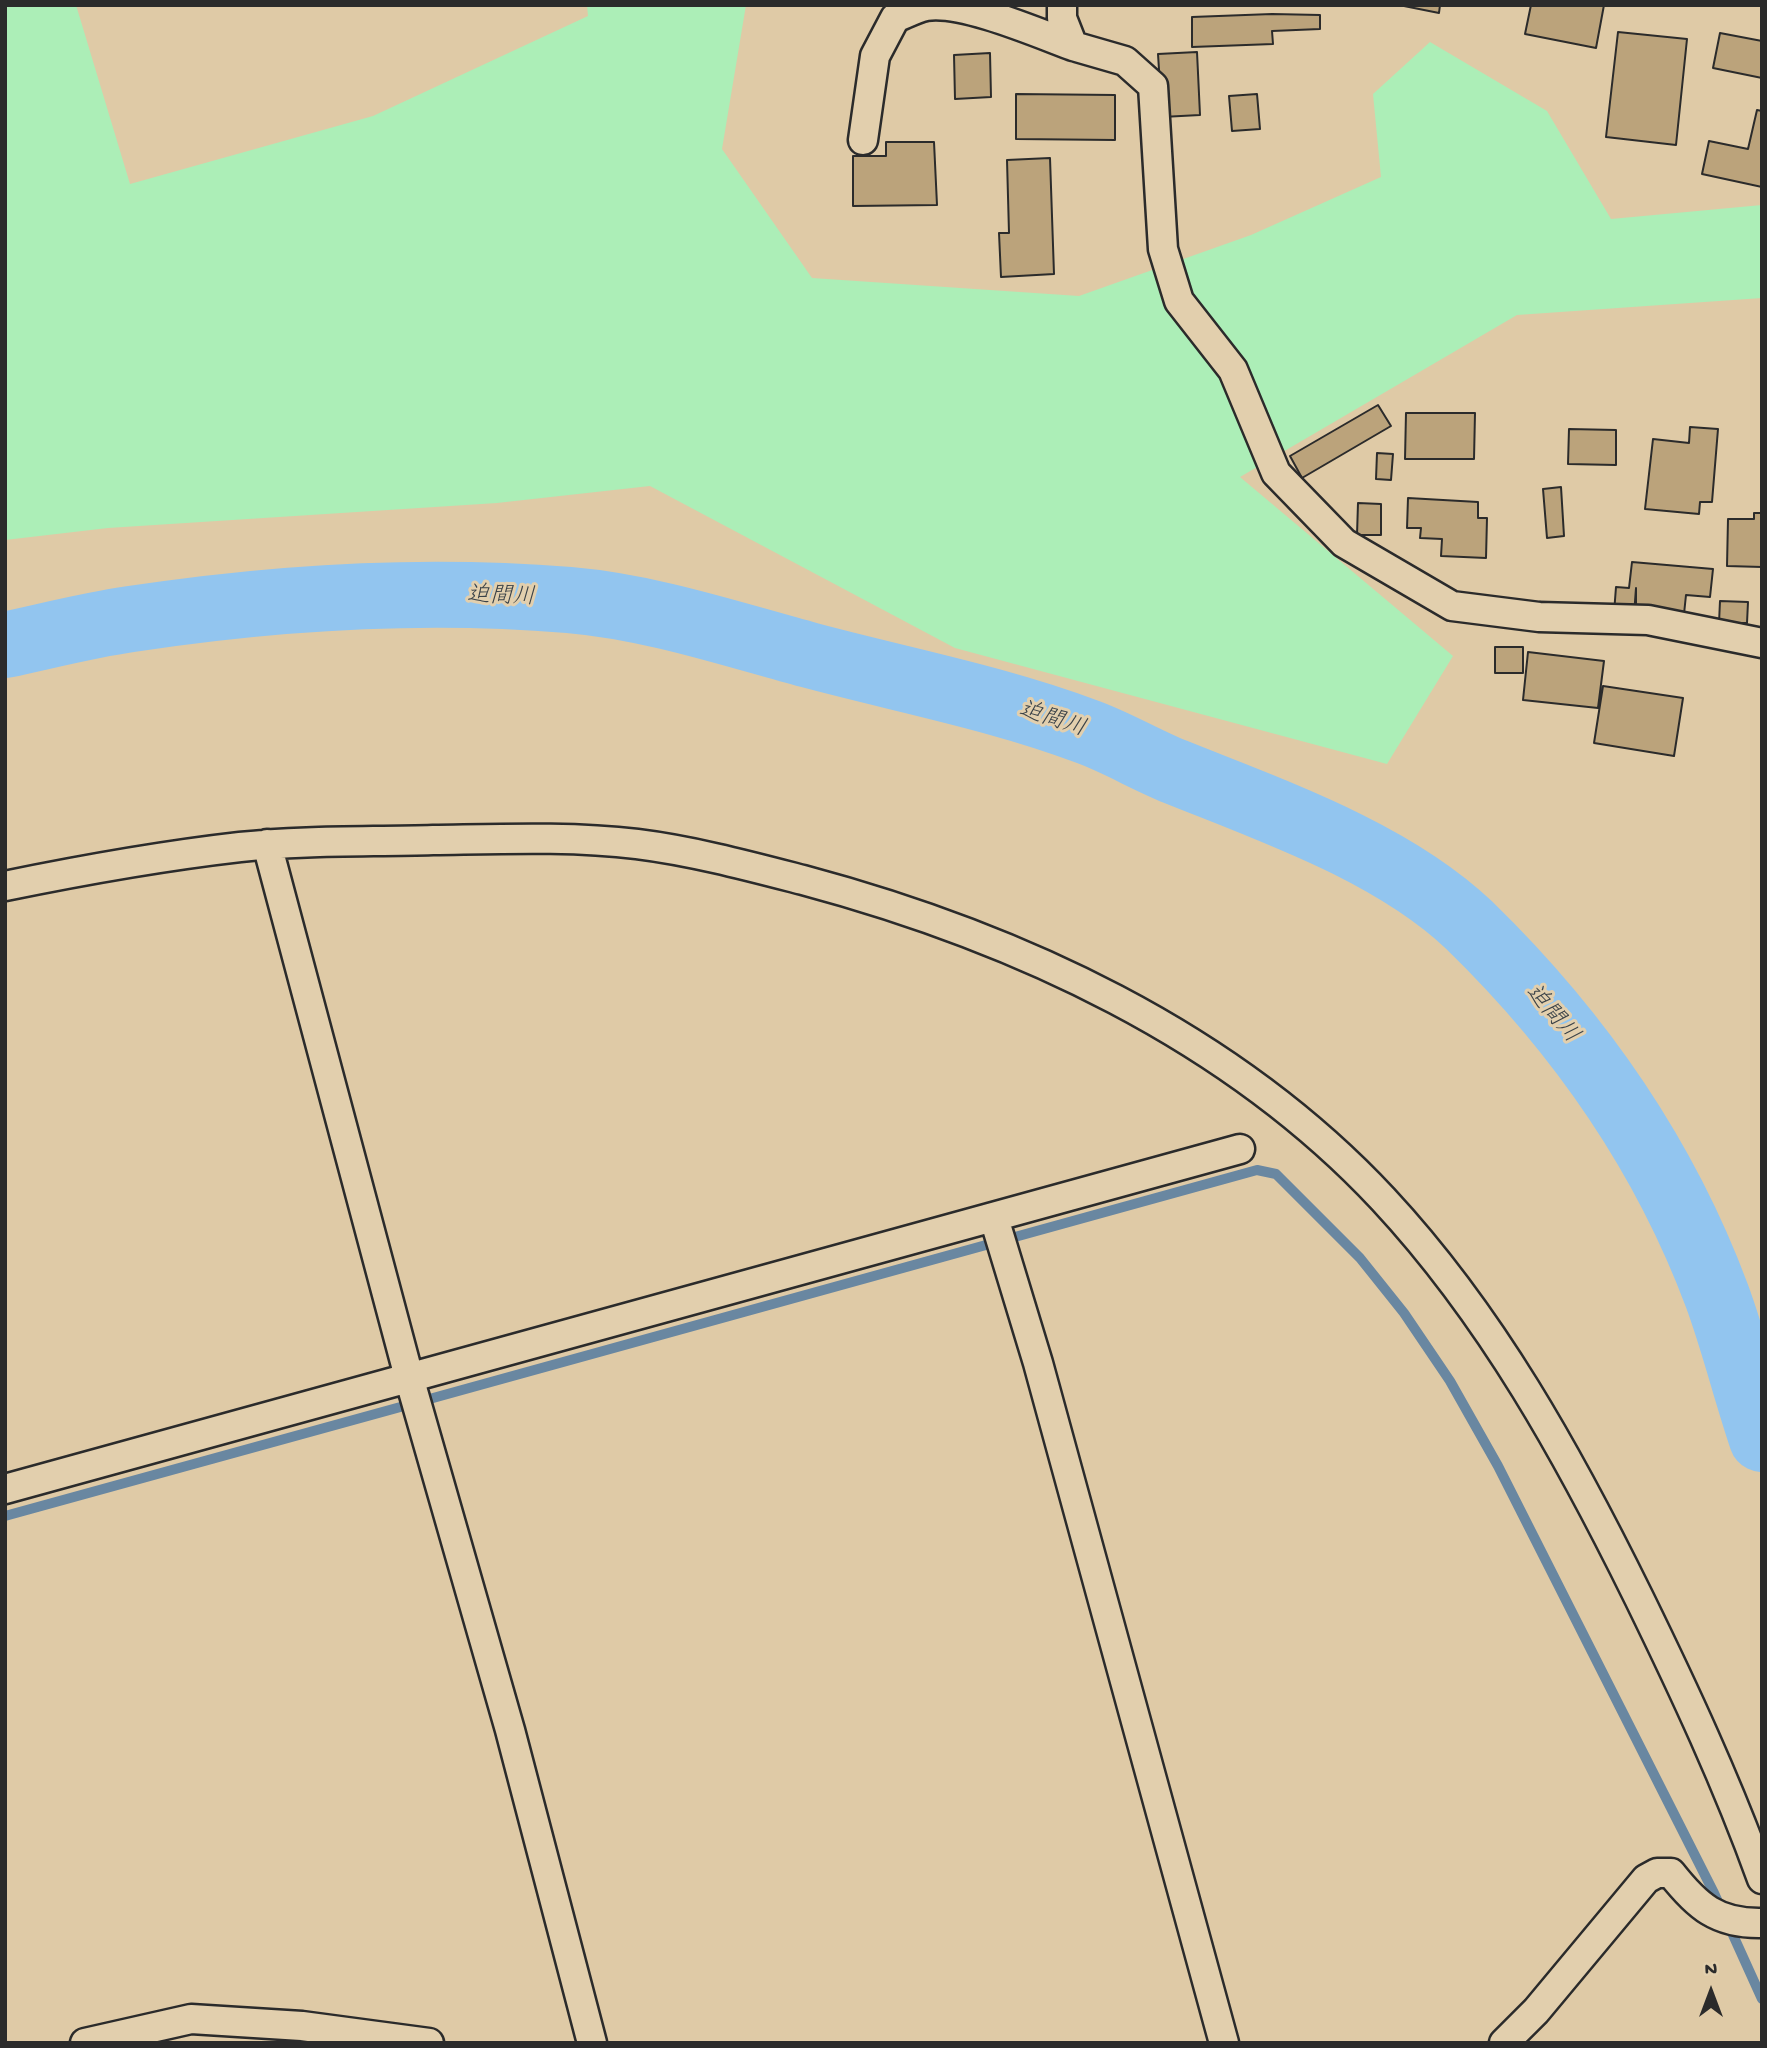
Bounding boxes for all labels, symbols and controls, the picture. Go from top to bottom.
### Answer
water label: 迫間川 [466,583,536,613]
water label: 迫間川 [1015,697,1089,745]
water label: 迫間川 [1518,980,1584,1050]
north arrow [1676,1957,1746,2027]
text: N [1705,1959,1717,1982]

